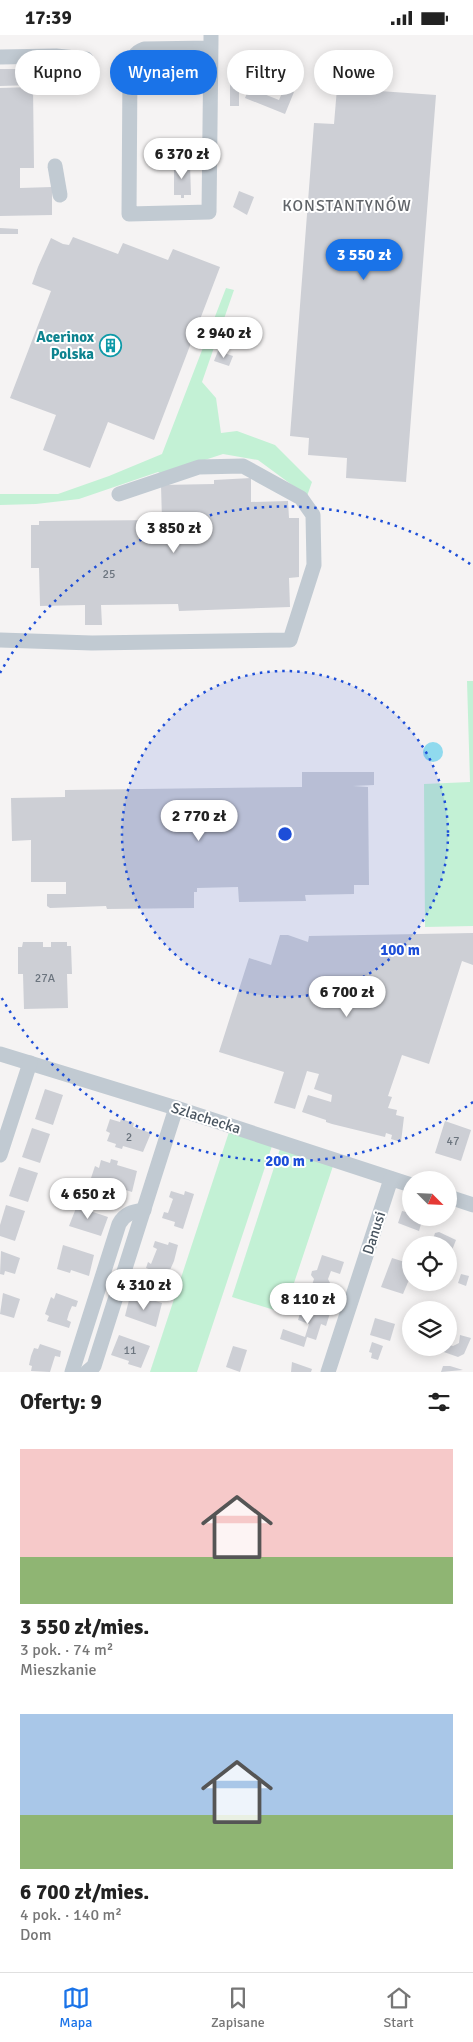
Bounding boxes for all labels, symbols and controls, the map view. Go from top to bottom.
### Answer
text: 17:39 [25,6,72,30]
chip: Kupno [15,50,100,95]
chip: Wynajem [110,50,217,95]
chip: Filtry [227,50,304,95]
chip: Nowe [314,50,393,95]
pin: 6 370 zł [130,137,234,180]
text: 6 370 zł [155,144,209,164]
district label: KONSTANTYNÓW [282,196,412,216]
pin: 3 550 zł [312,239,416,281]
text: 3 550 zł [337,245,391,265]
pin: 2 940 zł [172,317,276,359]
text: 2 940 zł [197,323,251,343]
place label: Acerinox Polska [36,328,95,363]
building icon: Acerinox Polska [98,334,122,358]
pin: 3 850 zł [122,511,226,554]
text: 3 850 zł [147,518,201,538]
house number: 25 [103,567,115,582]
pin: 2 770 zł [147,799,251,842]
text: 2 770 zł [172,806,226,826]
centre of rings [276,825,294,843]
text: 100 m [380,941,420,959]
house number: 27A [35,971,56,986]
pin: 6 700 zł [295,975,399,1018]
text: 6 700 zł [320,982,374,1002]
street label: Szlachecka [169,1098,243,1138]
house number: 2 [126,1130,132,1145]
house number: 47 [447,1134,459,1149]
text: 200 m [265,1152,305,1170]
north arrow [402,1171,458,1226]
map controls [402,1171,457,1356]
pin: 4 650 zł [36,1177,140,1220]
text: 4 650 zł [61,1184,115,1204]
street label: Danusi [359,1209,389,1257]
button: locate [402,1236,457,1291]
pin: 4 310 zł [92,1269,196,1311]
text: 4 310 zł [117,1275,171,1295]
pin: 8 110 zł [256,1283,360,1325]
text: 8 110 zł [281,1289,335,1309]
button: layers [402,1301,457,1356]
house number: 11 [124,1343,136,1358]
icon: filters [425,1388,453,1416]
text: Oferty: 9 [20,1389,102,1415]
icon: home [192,1482,282,1572]
text: 3 550 zł/mies. [20,1614,149,1640]
text: 3 pok. · 74 m² [20,1640,113,1660]
text: Mieszkanie [20,1660,97,1680]
icon: home [192,1747,282,1837]
text: 6 700 zł/mies. [20,1879,149,1905]
text: 4 pok. · 140 m² [20,1905,122,1925]
text: Dom [20,1925,51,1945]
tab: Mapa [59,1984,92,2031]
tab: Zapisane [211,1984,265,2031]
tab: Start [384,1984,414,2031]

